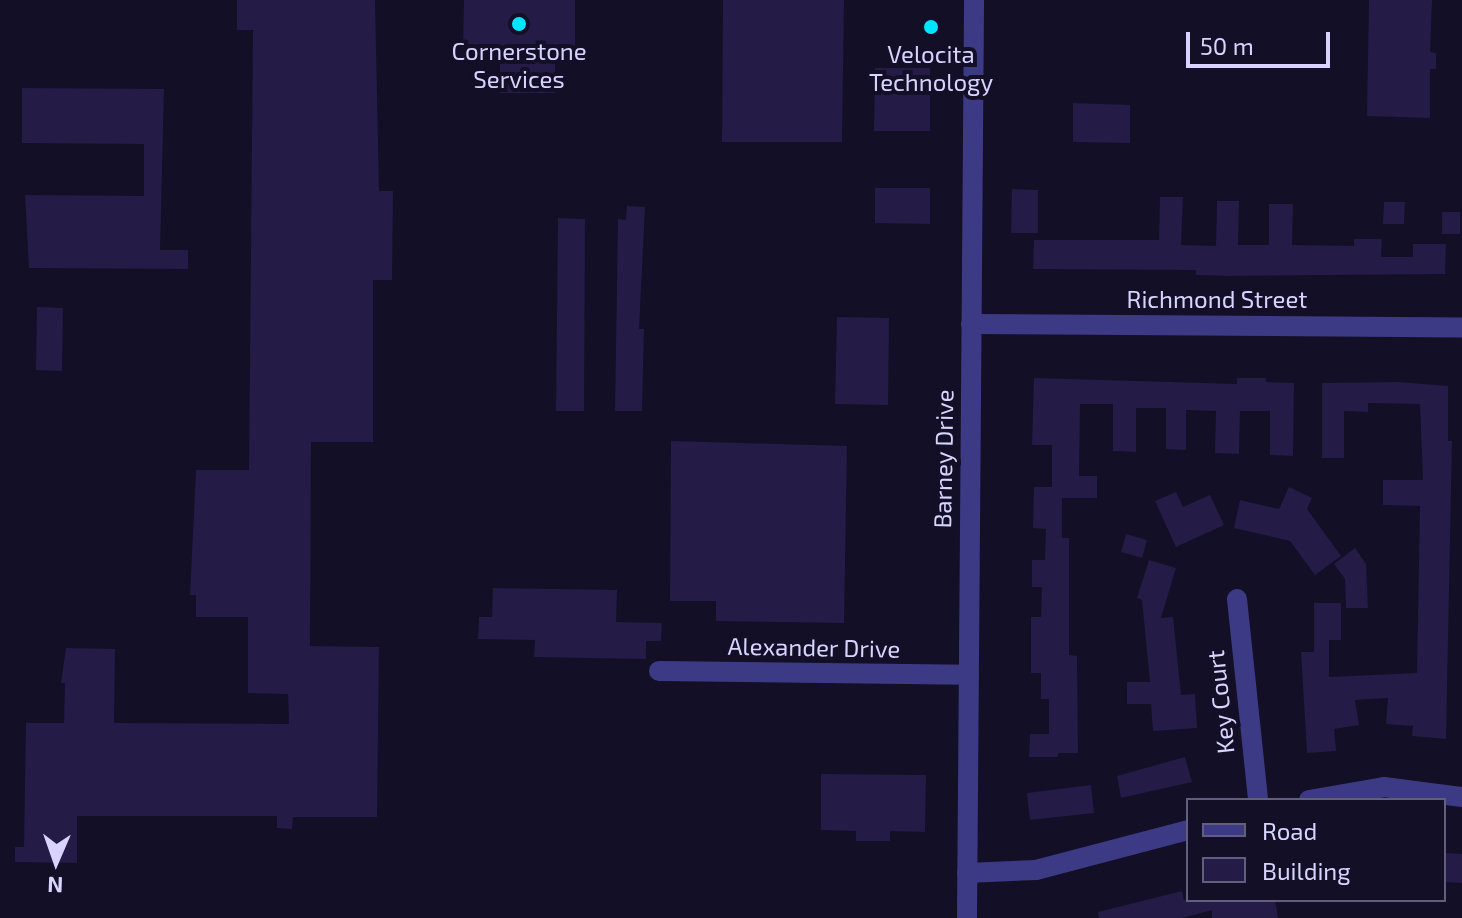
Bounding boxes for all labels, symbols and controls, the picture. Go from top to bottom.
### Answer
marker: Cornerstone Services [510,15,528,33]
scale bar [1190,16,1334,66]
marker: Velocita Technology [922,18,940,36]
text: 50 m [1200,31,1254,60]
place label: Cornerstone Services [451,37,587,93]
place label: Velocita Technology [869,40,993,96]
street label: Richmond Street [1127,285,1307,313]
street label: Barney Drive [927,389,959,529]
street label: Alexander Drive [727,631,901,663]
street label: Key Court [1200,649,1240,755]
legend [1186,798,1446,902]
text: Road [1262,816,1317,845]
north arrow [16,822,96,902]
text: Building [1262,856,1351,885]
text: N [47,873,64,899]

